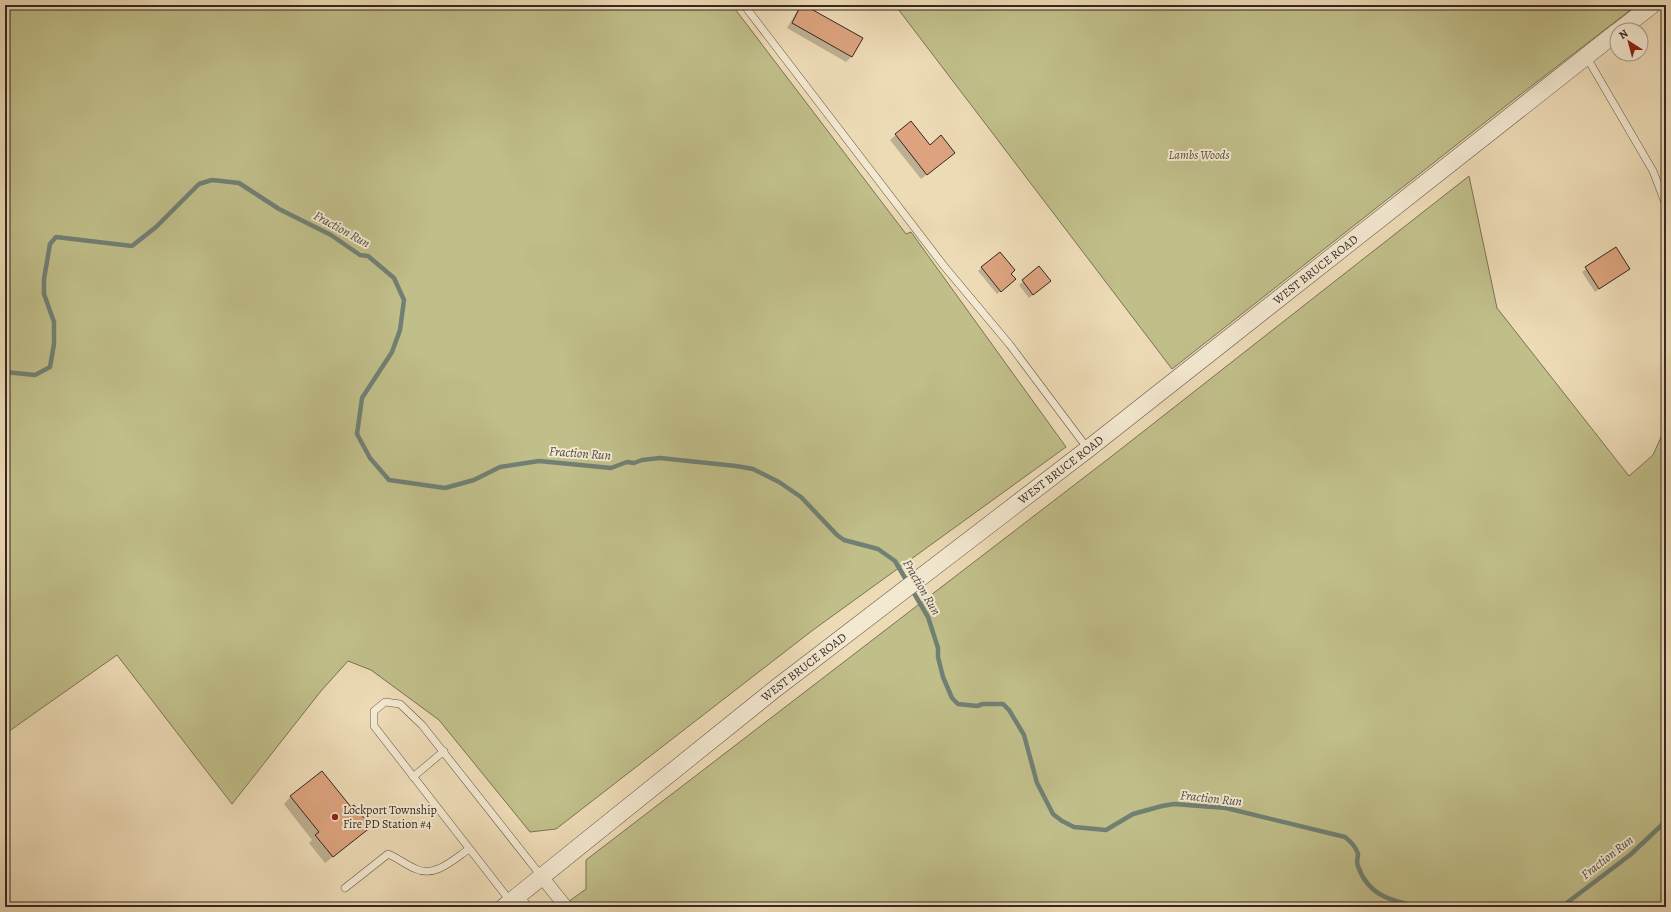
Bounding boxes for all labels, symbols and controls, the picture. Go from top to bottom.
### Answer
north arrow [1609,22,1649,62]
text: N [1616,26,1631,43]
park label: Lambs Woods [1169,147,1229,163]
water label: Fraction Run [311,207,373,251]
street label: WEST BRUCE ROAD [1269,231,1361,309]
street label: WEST BRUCE ROAD [1014,432,1107,508]
water label: Fraction Run [548,442,612,464]
water label: Fraction Run [899,556,945,618]
street label: WEST BRUCE ROAD [757,629,850,706]
water label: Fraction Run [1179,786,1243,810]
place label: Lockport Township Fire PD Station #4 [343,802,437,832]
marker: Lockport Township Fire PD Station #4 [330,812,340,822]
water label: Fraction Run [1577,831,1637,883]

